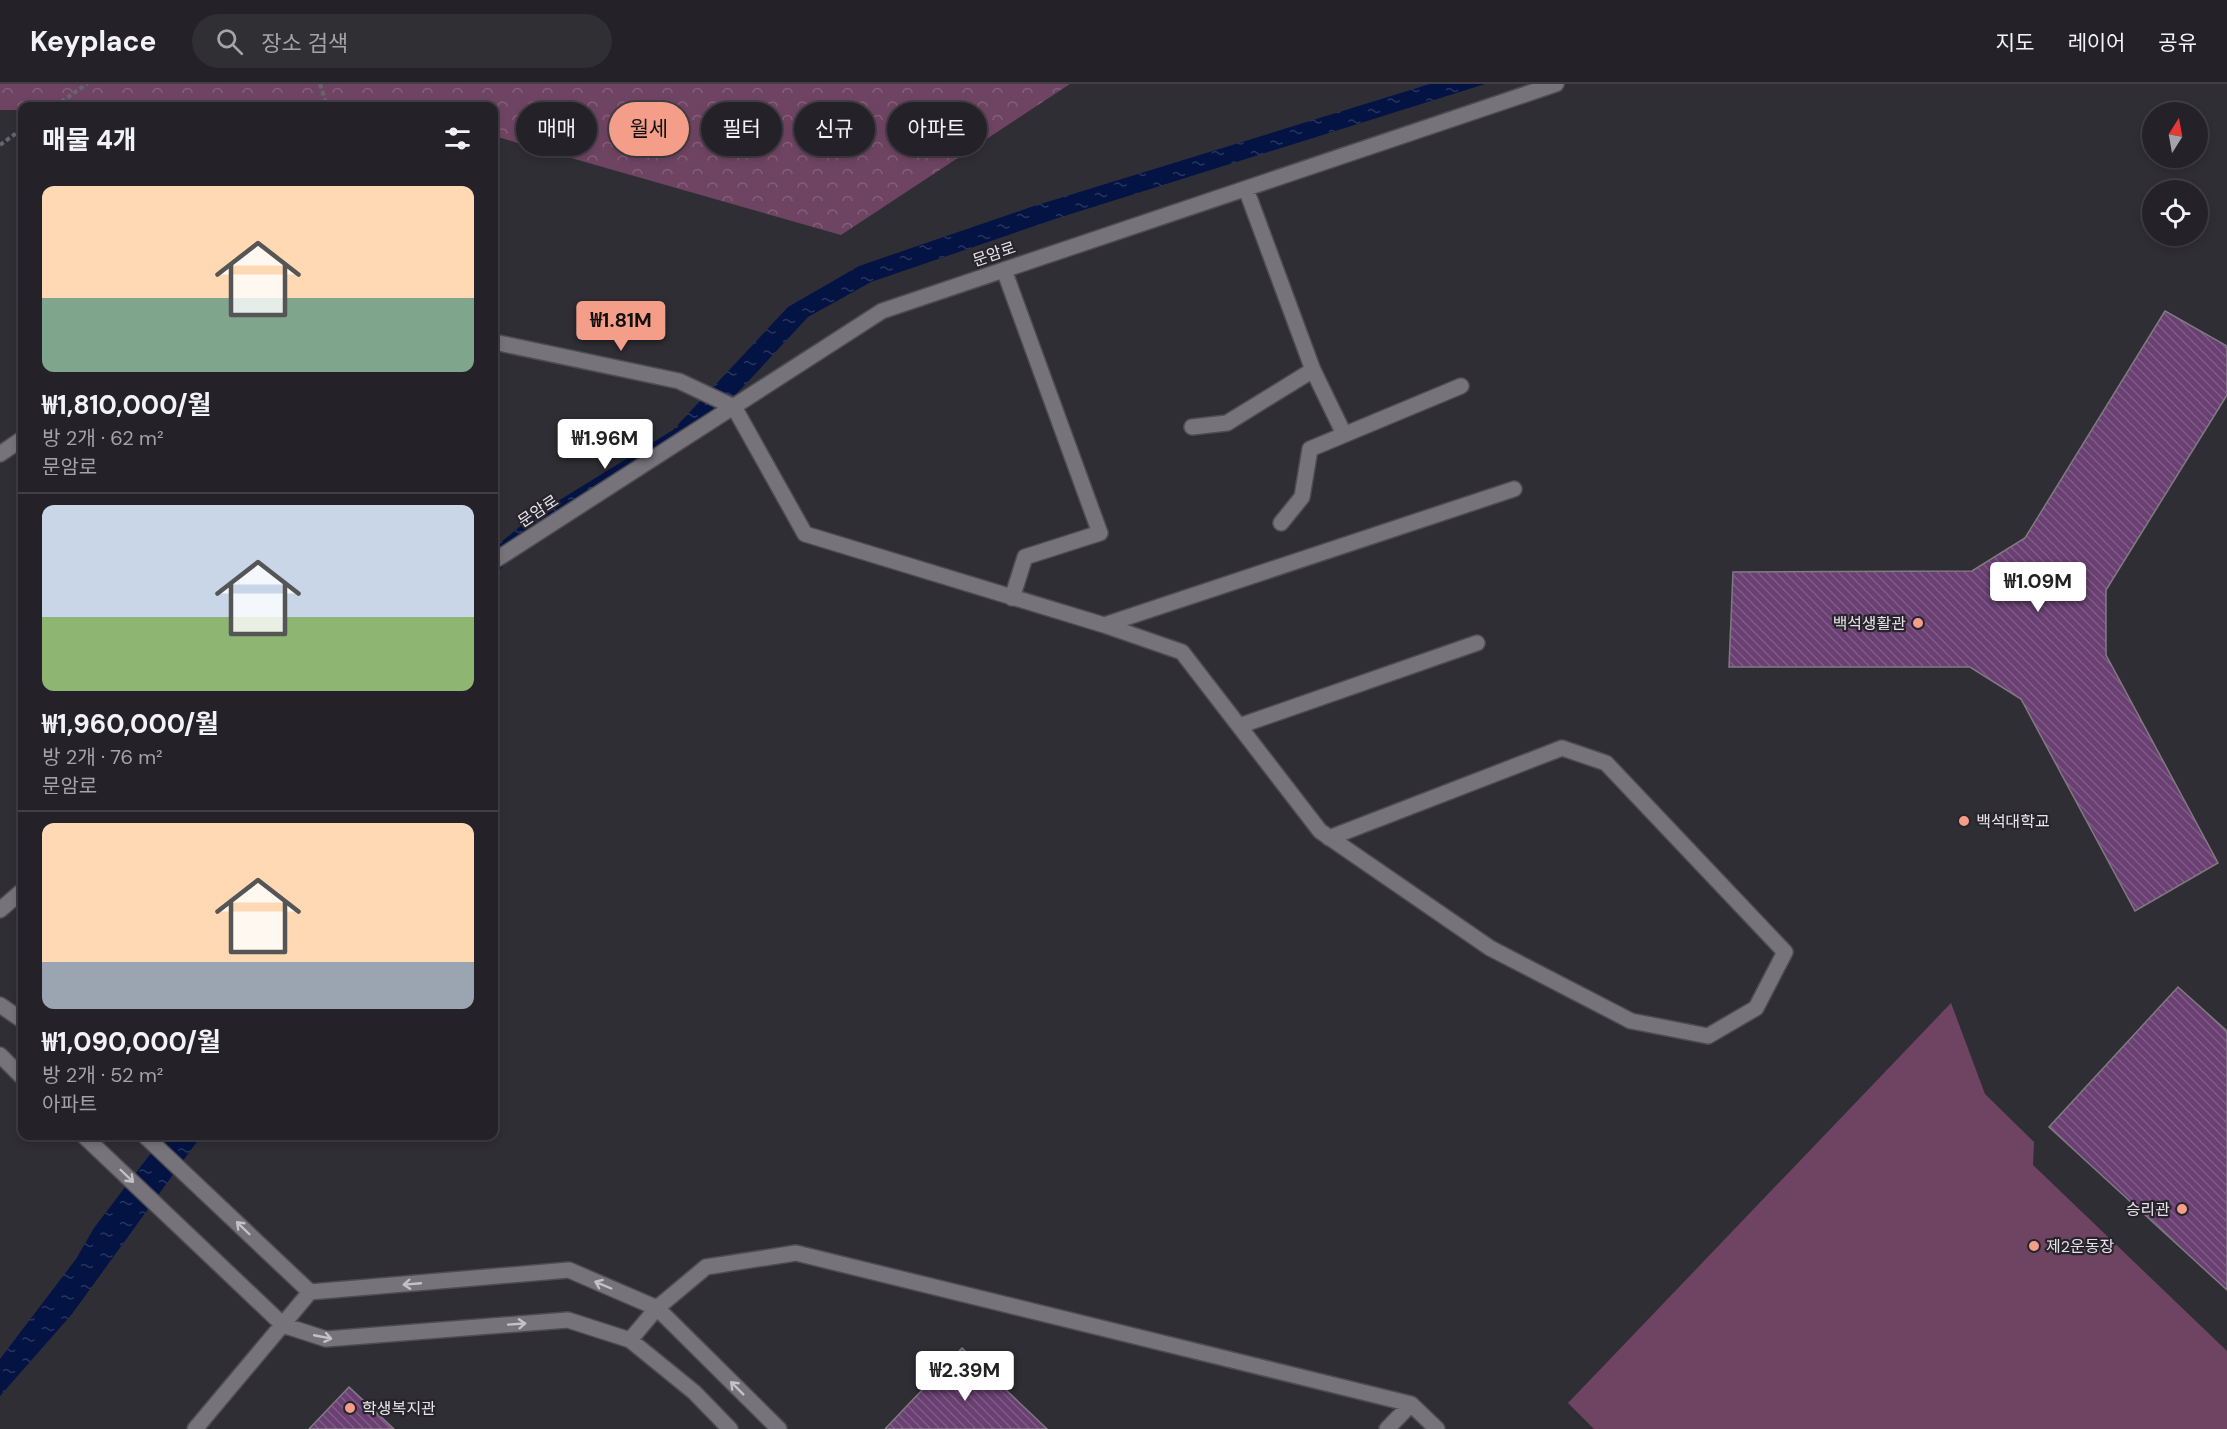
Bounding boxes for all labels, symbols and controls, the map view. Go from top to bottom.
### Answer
search box [192,14,612,68]
text: Keyplace [30,23,156,60]
icon: search [213,25,246,58]
text: 장소 검색 [261,29,348,58]
text: 지도 [1996,29,2034,57]
text: 레이어 [2067,29,2125,57]
text: 공유 [2158,29,2197,57]
chip: 매매 [516,102,597,156]
chip: 월세 [609,102,689,156]
chip: 필터 [701,102,782,156]
chip: 신규 [794,102,875,156]
chip: 아파트 [887,102,987,156]
north arrow [2142,102,2208,168]
map controls [2142,102,2208,246]
icon: filters [441,122,474,155]
text: 매물 4개 [42,123,137,157]
button: locate [2142,180,2208,246]
icon: home [204,225,312,333]
street label: 문암로 [970,237,1019,271]
pin: ₩1.81M [572,301,670,352]
text: ₩1.81M [590,307,652,333]
text: ₩1,810,000/월 [42,388,211,422]
pin: ₩1.96M [556,419,654,470]
text: 방 2개 · 62 m² [42,425,164,451]
text: ₩1.96M [572,425,638,451]
text: 문암로 [42,454,97,480]
street label: 문암로 [514,490,562,532]
icon: home [204,544,312,652]
pin: ₩1.09M [1989,562,2087,613]
text: ₩1.09M [2004,568,2072,594]
place label: 백석생활관 [1832,613,1906,634]
marker: 백석생활관 [1911,616,1925,630]
text: ₩1,960,000/월 [42,707,219,741]
text: 방 2개 · 76 m² [42,744,163,770]
text: 문암로 [42,773,97,799]
place label: 백석대학교 [1976,811,2050,832]
marker: 백석대학교 [1957,814,1971,828]
icon: home [204,862,312,970]
text: ₩1,090,000/월 [42,1025,221,1059]
text: 방 2개 · 52 m² [42,1062,163,1088]
text: 아파트 [42,1091,97,1117]
one-way arrow [119,1169,134,1183]
place label: 승리관 [2126,1199,2170,1220]
marker: 승리관 [2175,1202,2189,1216]
one-way arrow [235,1221,250,1235]
place label: 제2운동장 [2046,1236,2114,1257]
marker: 제2운동장 [2027,1239,2041,1253]
one-way arrow [402,1279,422,1290]
one-way arrow [595,1279,613,1290]
one-way arrow [507,1318,527,1329]
one-way arrow [313,1332,332,1343]
pin: ₩2.39M [916,1351,1014,1402]
text: ₩2.39M [930,1357,1000,1383]
one-way arrow [730,1380,744,1395]
place label: 학생복지관 [362,1398,436,1419]
marker: 학생복지관 [343,1401,357,1415]

